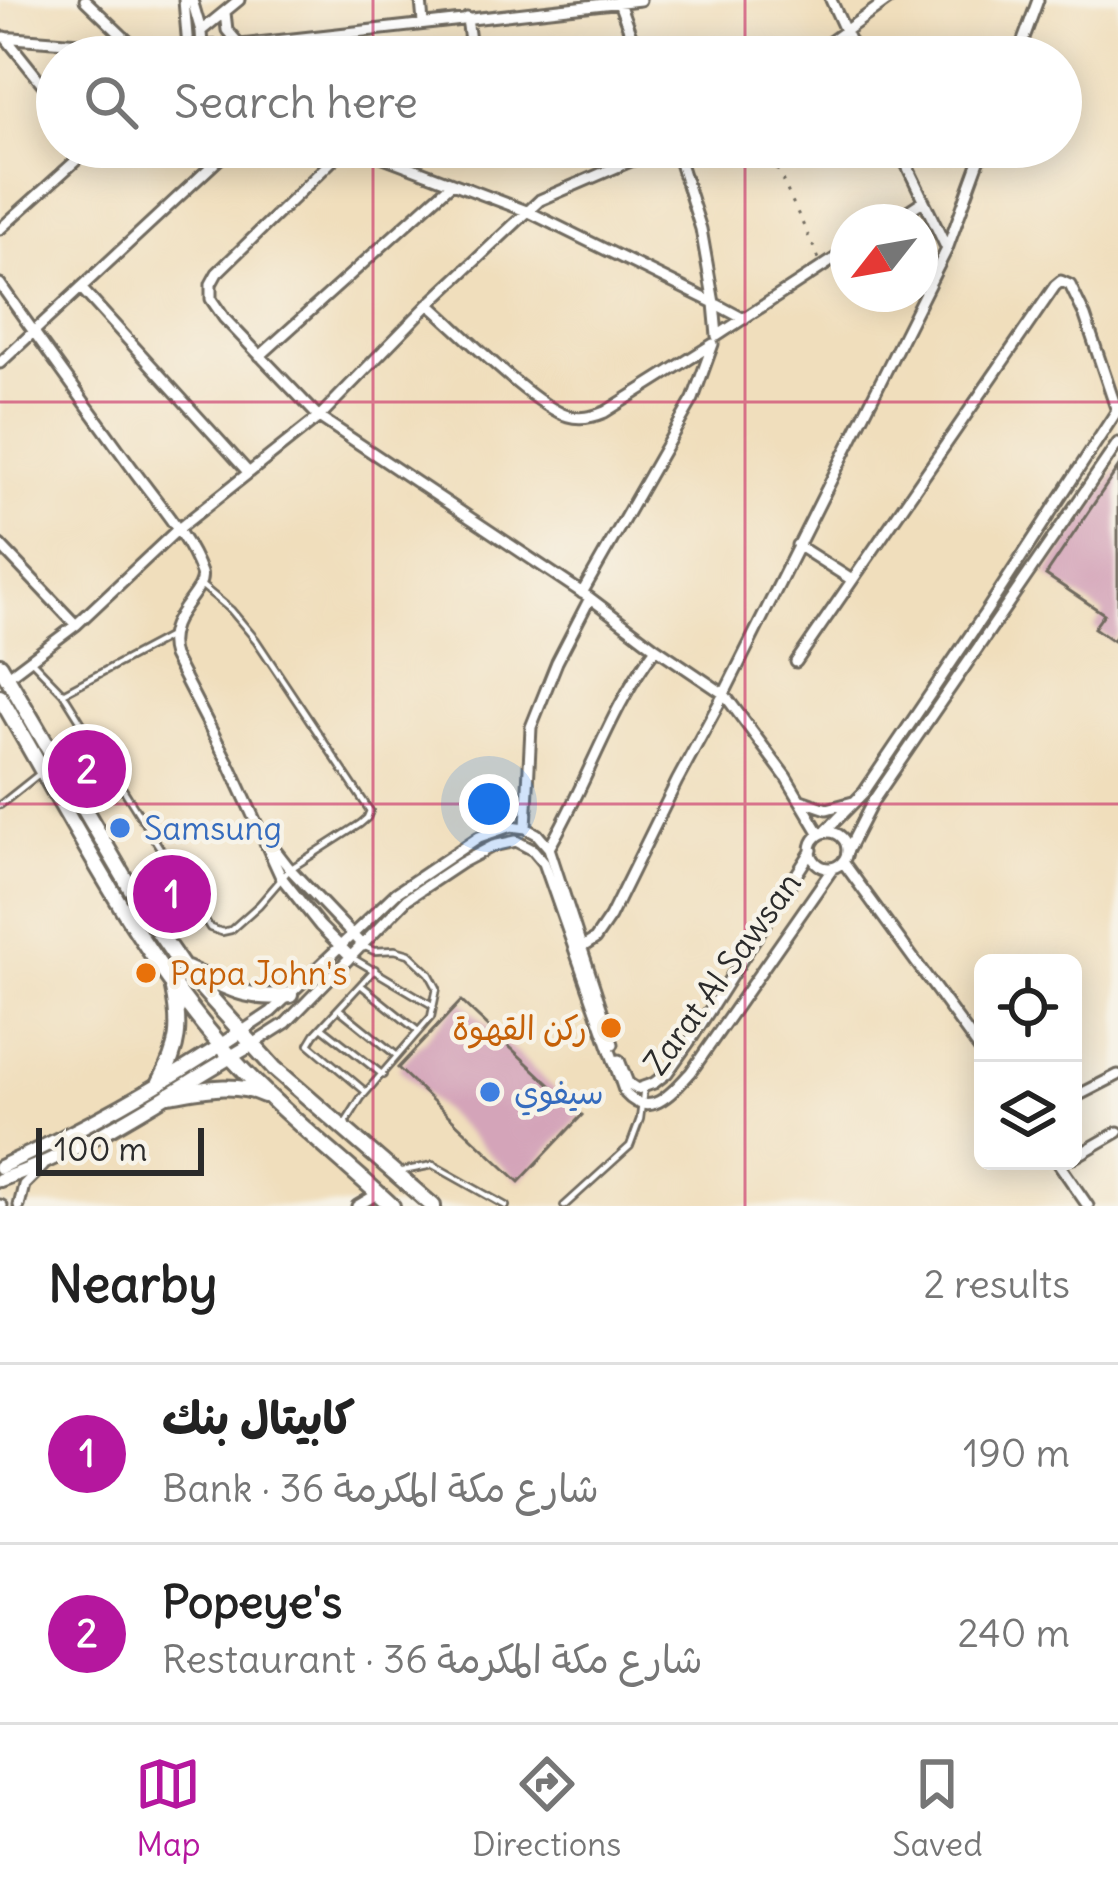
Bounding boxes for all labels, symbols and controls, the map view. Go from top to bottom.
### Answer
search box [36,36,1082,168]
icon: search [78,69,144,135]
text: Search here [174,74,418,130]
north arrow [830,204,938,312]
pin: 2 [48,724,126,814]
your location [459,774,519,834]
place label: Samsung [144,807,282,849]
marker: Samsung [107,815,133,841]
pin: 1 [133,849,211,939]
street label: Zarat Al Sawsan [634,863,810,1083]
place label: Papa John's [170,952,348,994]
map controls [974,954,1082,1170]
button: locate [974,954,1082,1062]
marker: Papa John's [133,960,159,986]
place label: ركن القهوة [452,1007,587,1049]
marker: ركن القهوة [598,1015,624,1041]
button: layers [974,1062,1082,1170]
place label: سيفوي [514,1071,604,1116]
marker: سيفوي [477,1079,503,1105]
scale bar [36,1122,204,1175]
text: 100 m [54,1128,147,1170]
text: Nearby [48,1252,217,1316]
text: 2 results [923,1260,1070,1309]
text: كابيتال بنك [162,1390,355,1446]
text: 1 [79,1429,95,1478]
text: 190 m [963,1429,1070,1478]
text: Bank · شارع مكة المكرمة 36 [162,1464,599,1513]
text: Popeye's [162,1574,342,1630]
text: 2 [76,1609,98,1658]
text: 240 m [958,1609,1070,1658]
text: Restaurant · شارع مكة المكرمة 36 [162,1635,703,1684]
tab: Map [135,1751,201,1865]
tab: Directions [472,1751,621,1865]
tab: Saved [892,1751,983,1865]

